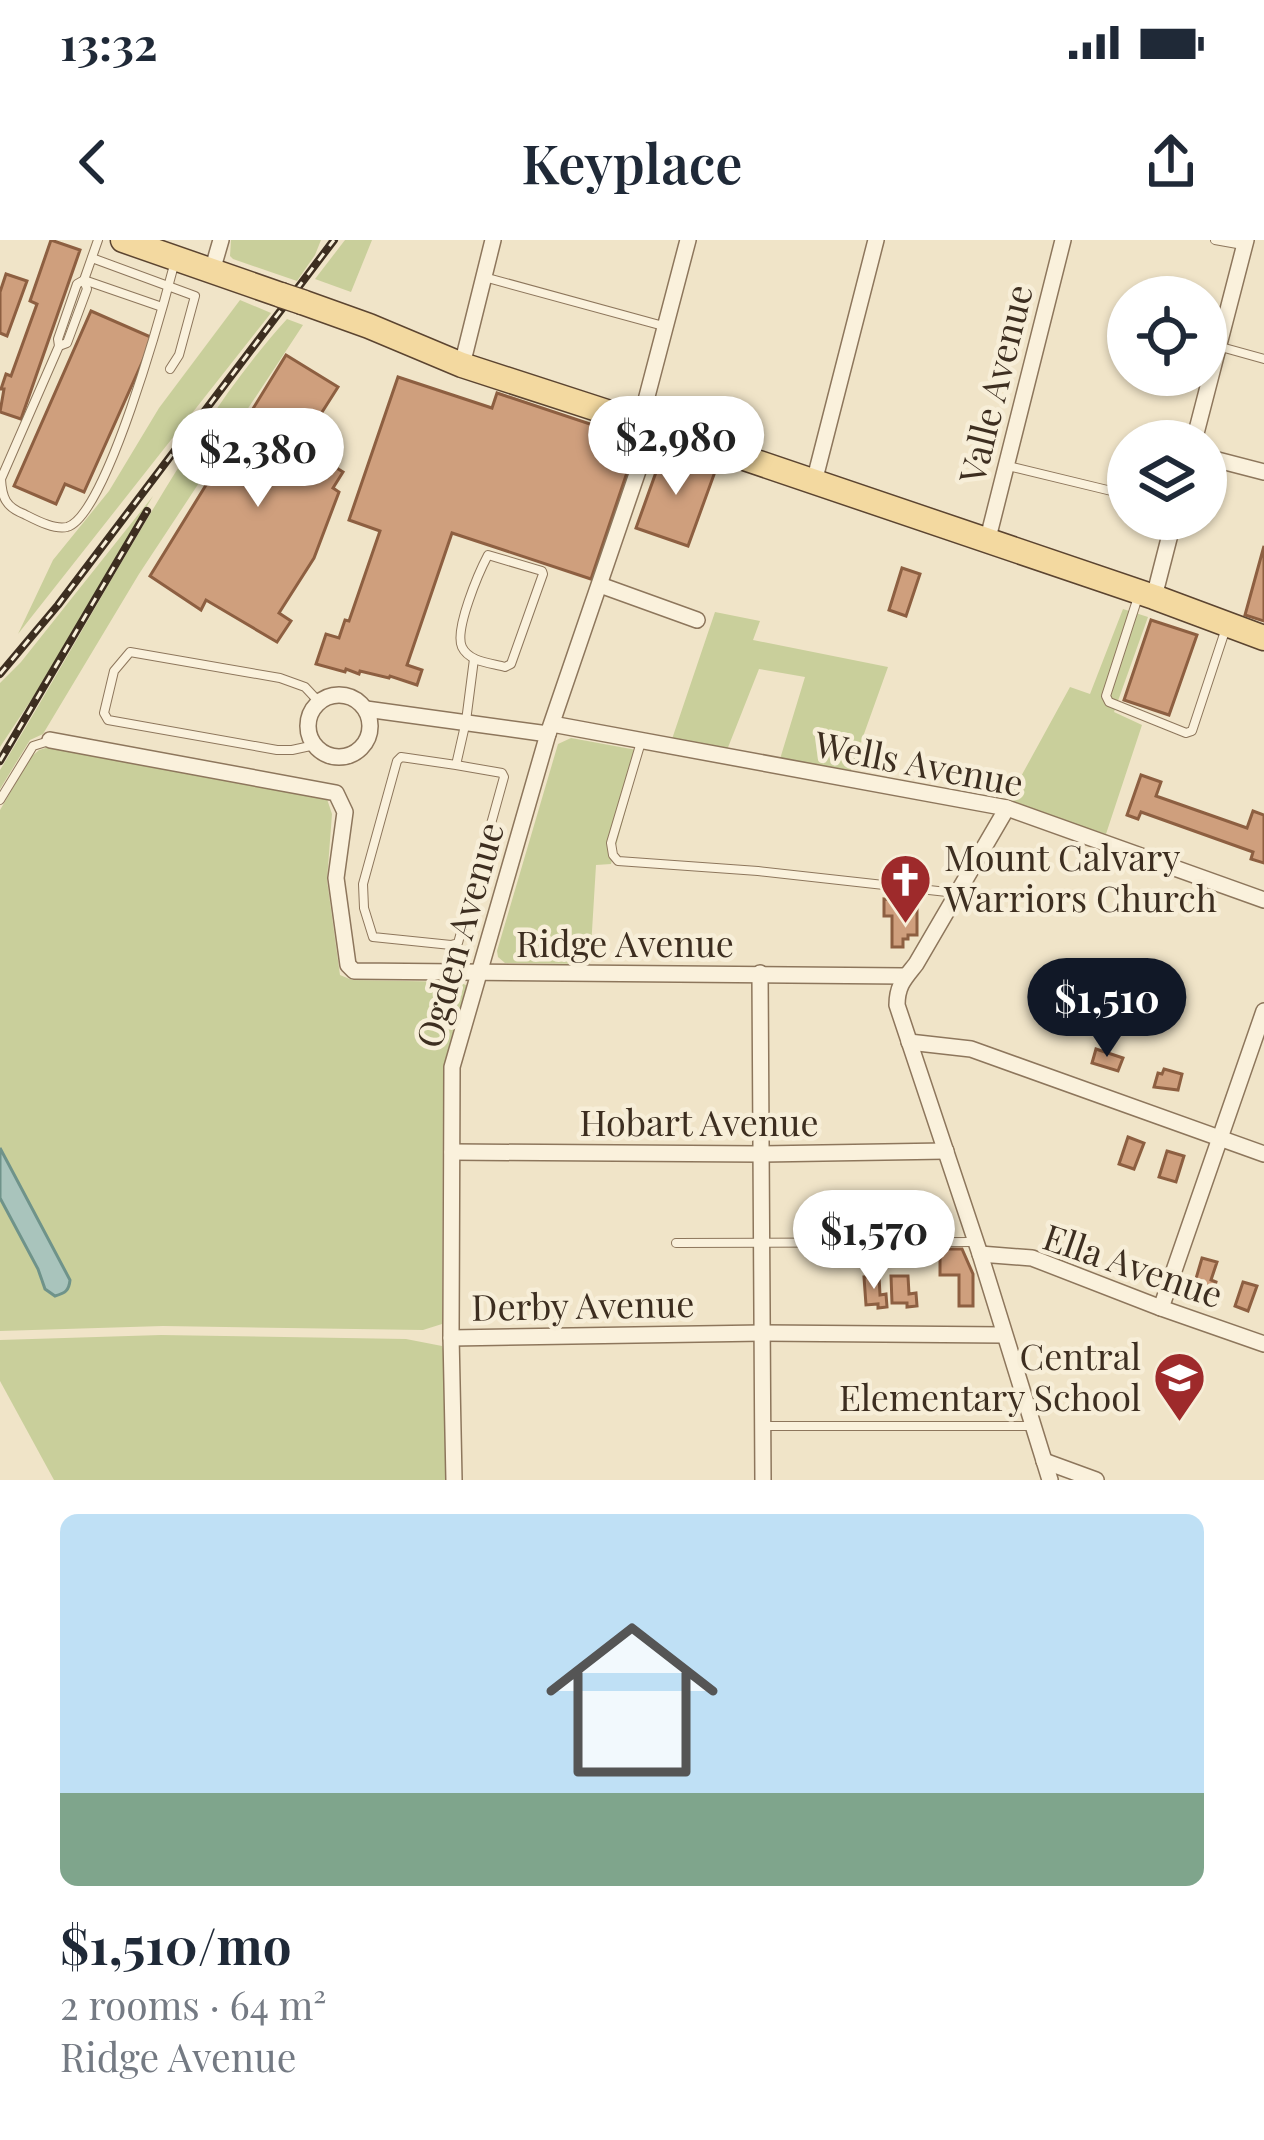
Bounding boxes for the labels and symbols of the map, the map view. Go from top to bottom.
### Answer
street label: Valle Avenue [946,279,1042,489]
pin: $2,980 [578,396,774,498]
pin: $2,380 [160,408,356,510]
street label: Wells Avenue [810,718,1028,806]
street label: Ogden Avenue [403,816,513,1053]
place label: Mount Calvary Warriors Church [943,832,1217,921]
church icon: Mount Calvary Warriors Church [877,851,933,925]
street label: Ridge Avenue [516,918,734,966]
pin: $1,510 [1009,958,1205,1060]
street label: Hobart Avenue [579,1097,819,1145]
pin: $1,570 [776,1190,972,1292]
street label: Ella Avenue [1038,1211,1230,1317]
street label: Derby Avenue [471,1278,695,1330]
place label: Central Elementary School [839,1331,1141,1420]
school or university icon: Central Elementary School [1152,1350,1208,1424]

